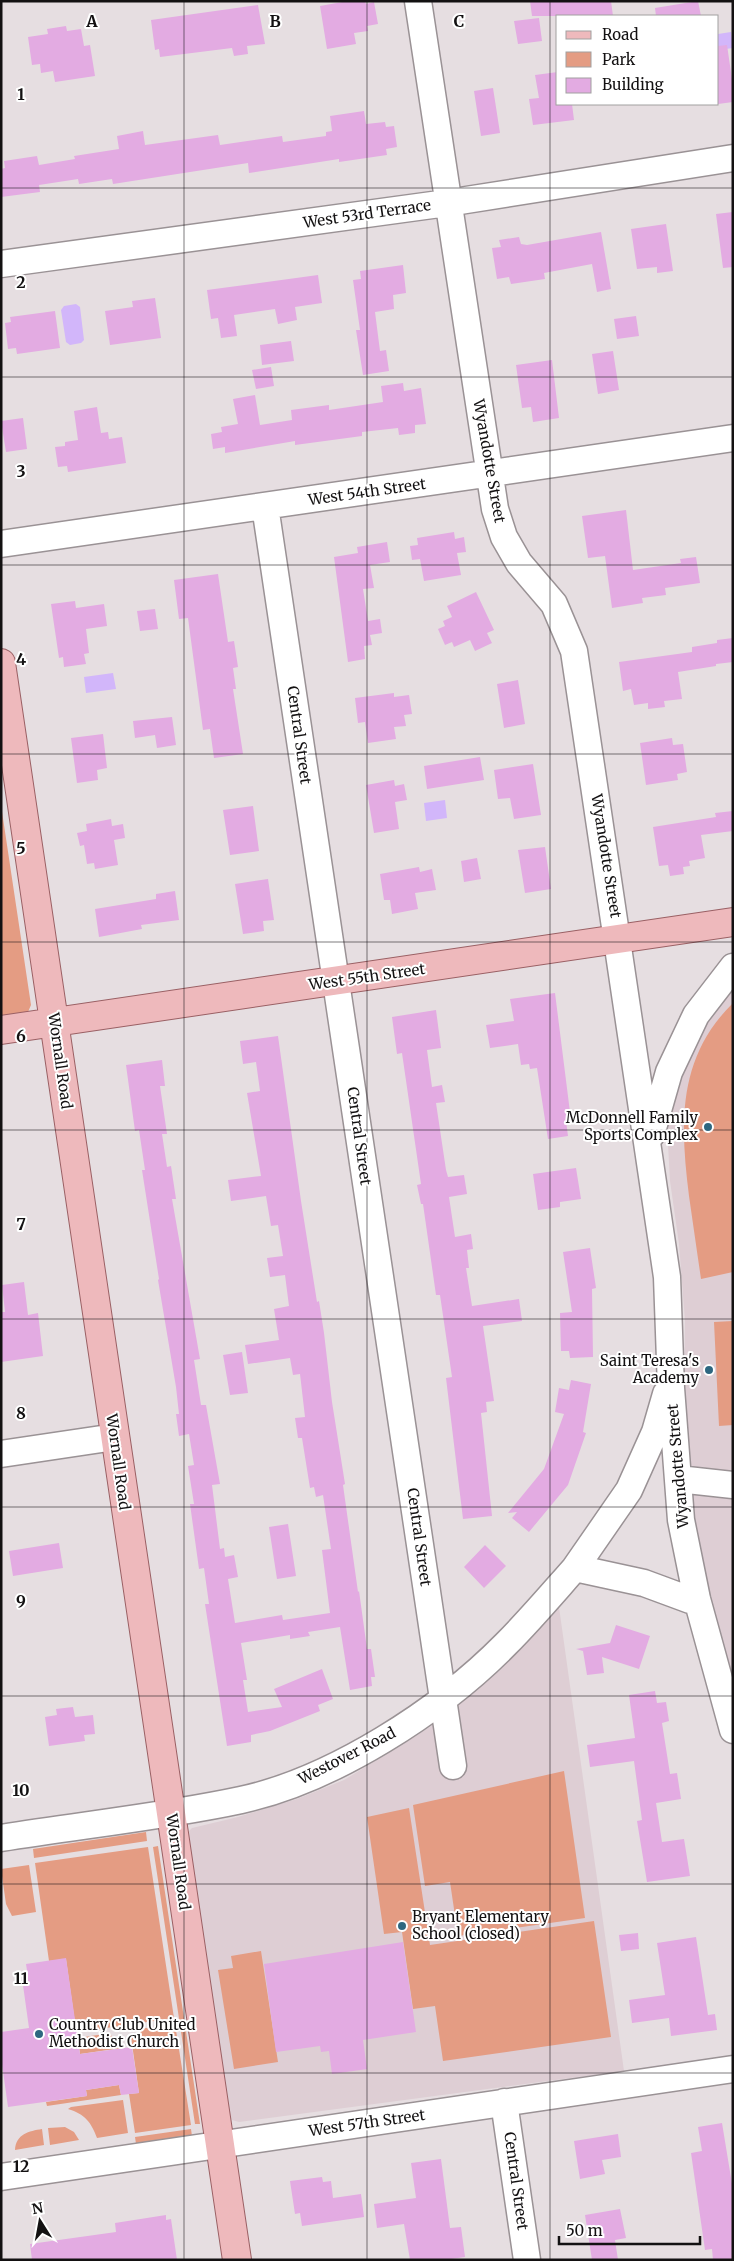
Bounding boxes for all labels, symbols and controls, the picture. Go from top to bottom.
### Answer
text: A [85,11,98,31]
text: B [269,11,281,31]
text: C [454,11,464,31]
legend [556,15,719,105]
text: Road [602,25,638,44]
text: Park [602,50,636,69]
text: Building [602,75,664,94]
text: 1 [17,84,25,104]
street label: West 53rd Terrace [301,195,432,232]
text: 2 [16,272,26,292]
street label: Wyandotte Street [469,397,510,524]
text: 3 [16,461,26,481]
street label: West 54th Street [306,474,427,509]
text: 4 [16,649,26,669]
street label: Central Street [283,685,316,785]
street label: Wyandotte Street [587,792,626,919]
text: 5 [16,838,26,858]
street label: West 55th Street [307,959,427,994]
street label: Wornall Road [44,1011,77,1110]
text: 6 [16,1026,26,1046]
street label: Central Street [343,1086,376,1186]
place label: McDonnell Family Sports Complex [566,1108,698,1144]
marker: McDonnell Family Sports Complex [702,1121,714,1133]
text: 7 [16,1214,26,1234]
place label: Saint Teresa's Academy [600,1351,699,1387]
marker: Saint Teresa's Academy [703,1364,715,1376]
text: 8 [16,1403,26,1423]
street label: Wyandotte Street [663,1403,692,1530]
street label: Wornall Road [102,1412,135,1511]
street label: Central Street [403,1487,436,1587]
text: 9 [16,1591,26,1611]
street label: Westover Road [294,1723,399,1789]
text: 10 [12,1780,30,1800]
street label: Wornall Road [162,1812,195,1911]
place label: Bryant Elementary School (closed) [412,1907,549,1943]
marker: Bryant Elementary School (closed) [396,1920,408,1932]
text: 11 [14,1968,29,1988]
place label: Country Club United Methodist Church [49,2015,196,2051]
marker: Country Club United Methodist Church [33,2028,45,2040]
street label: West 57th Street [306,2105,427,2140]
street label: Central Street [500,2131,533,2231]
text: 12 [13,2156,29,2176]
north arrow [15,2196,65,2246]
text: N [30,2198,45,2218]
scale bar [559,2214,700,2246]
text: 50 m [566,2221,603,2240]

